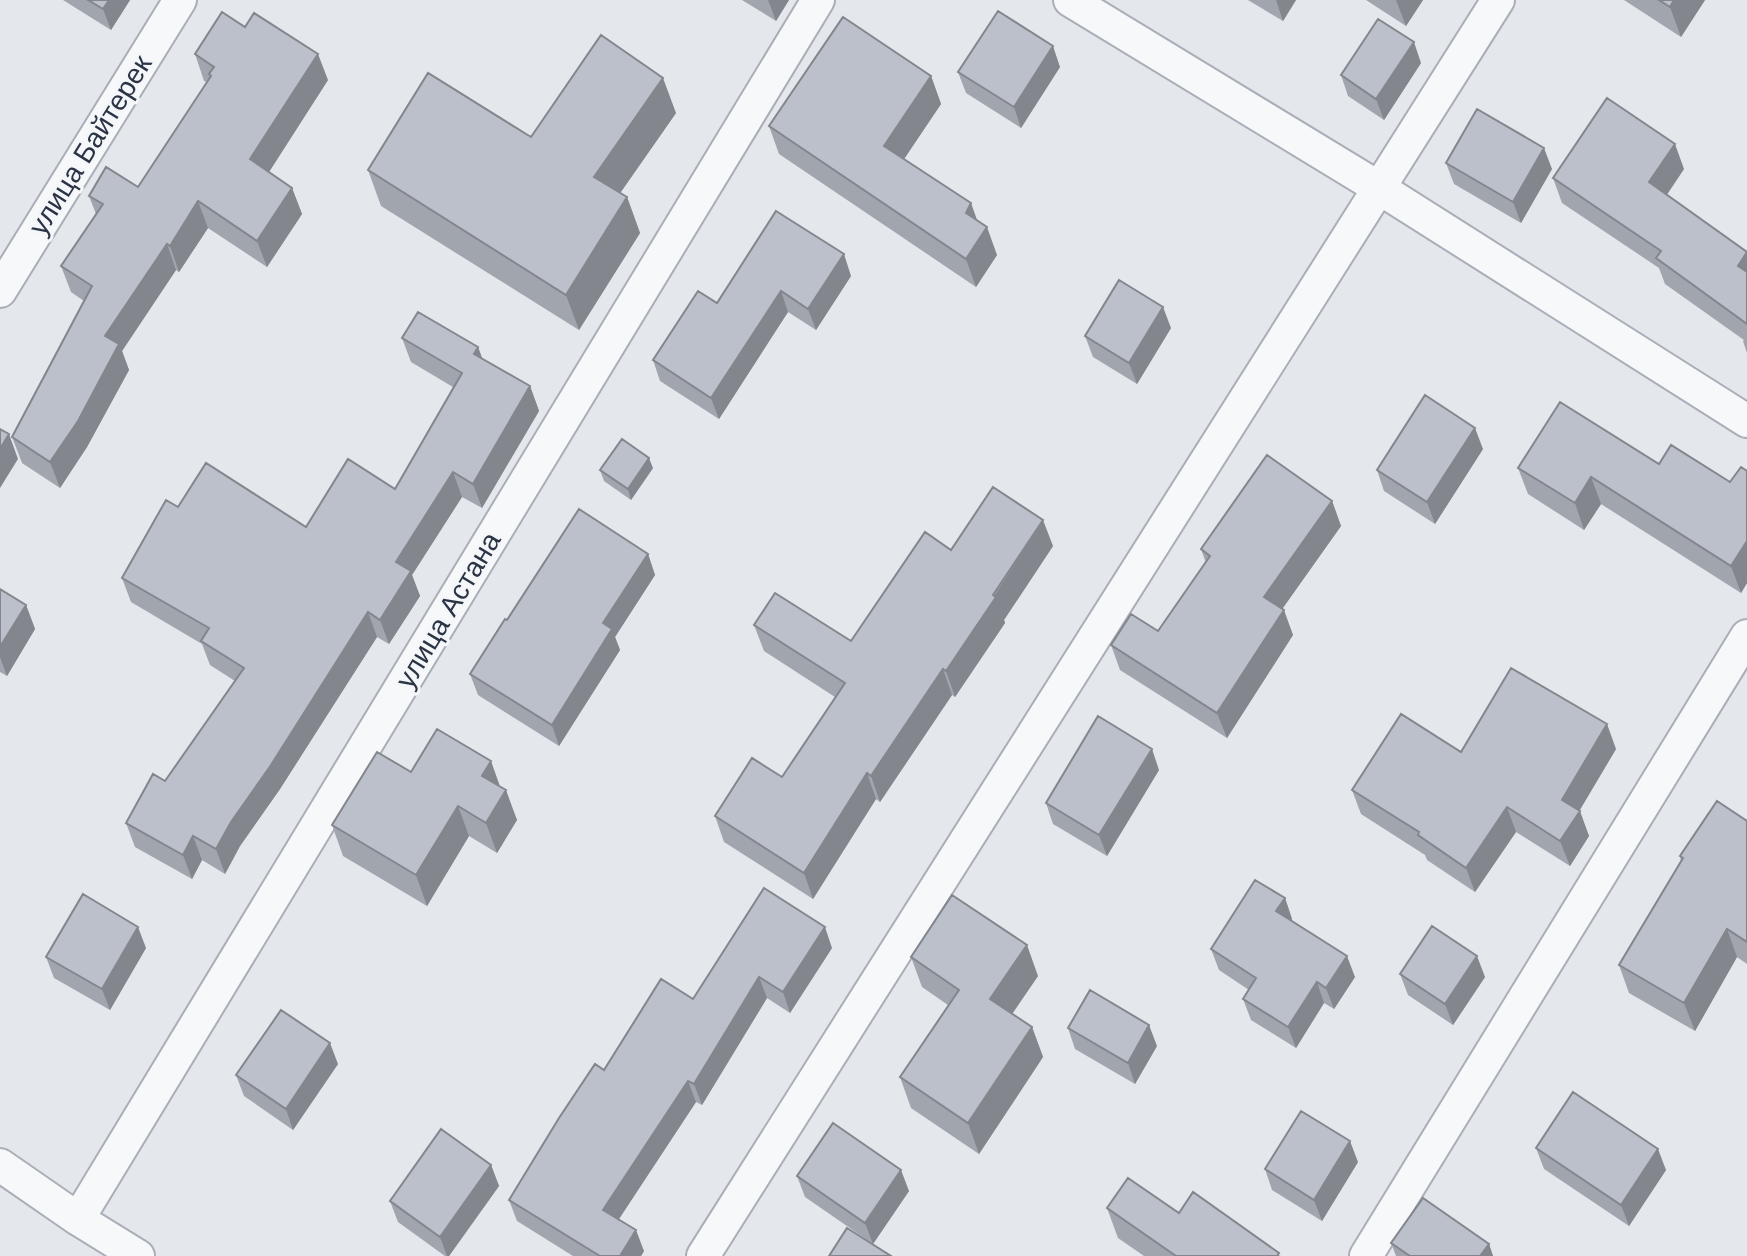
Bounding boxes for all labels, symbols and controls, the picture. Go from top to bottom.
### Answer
street label: улица Байтерек [20,47,161,242]
street label: улица Астана [387,525,509,695]

